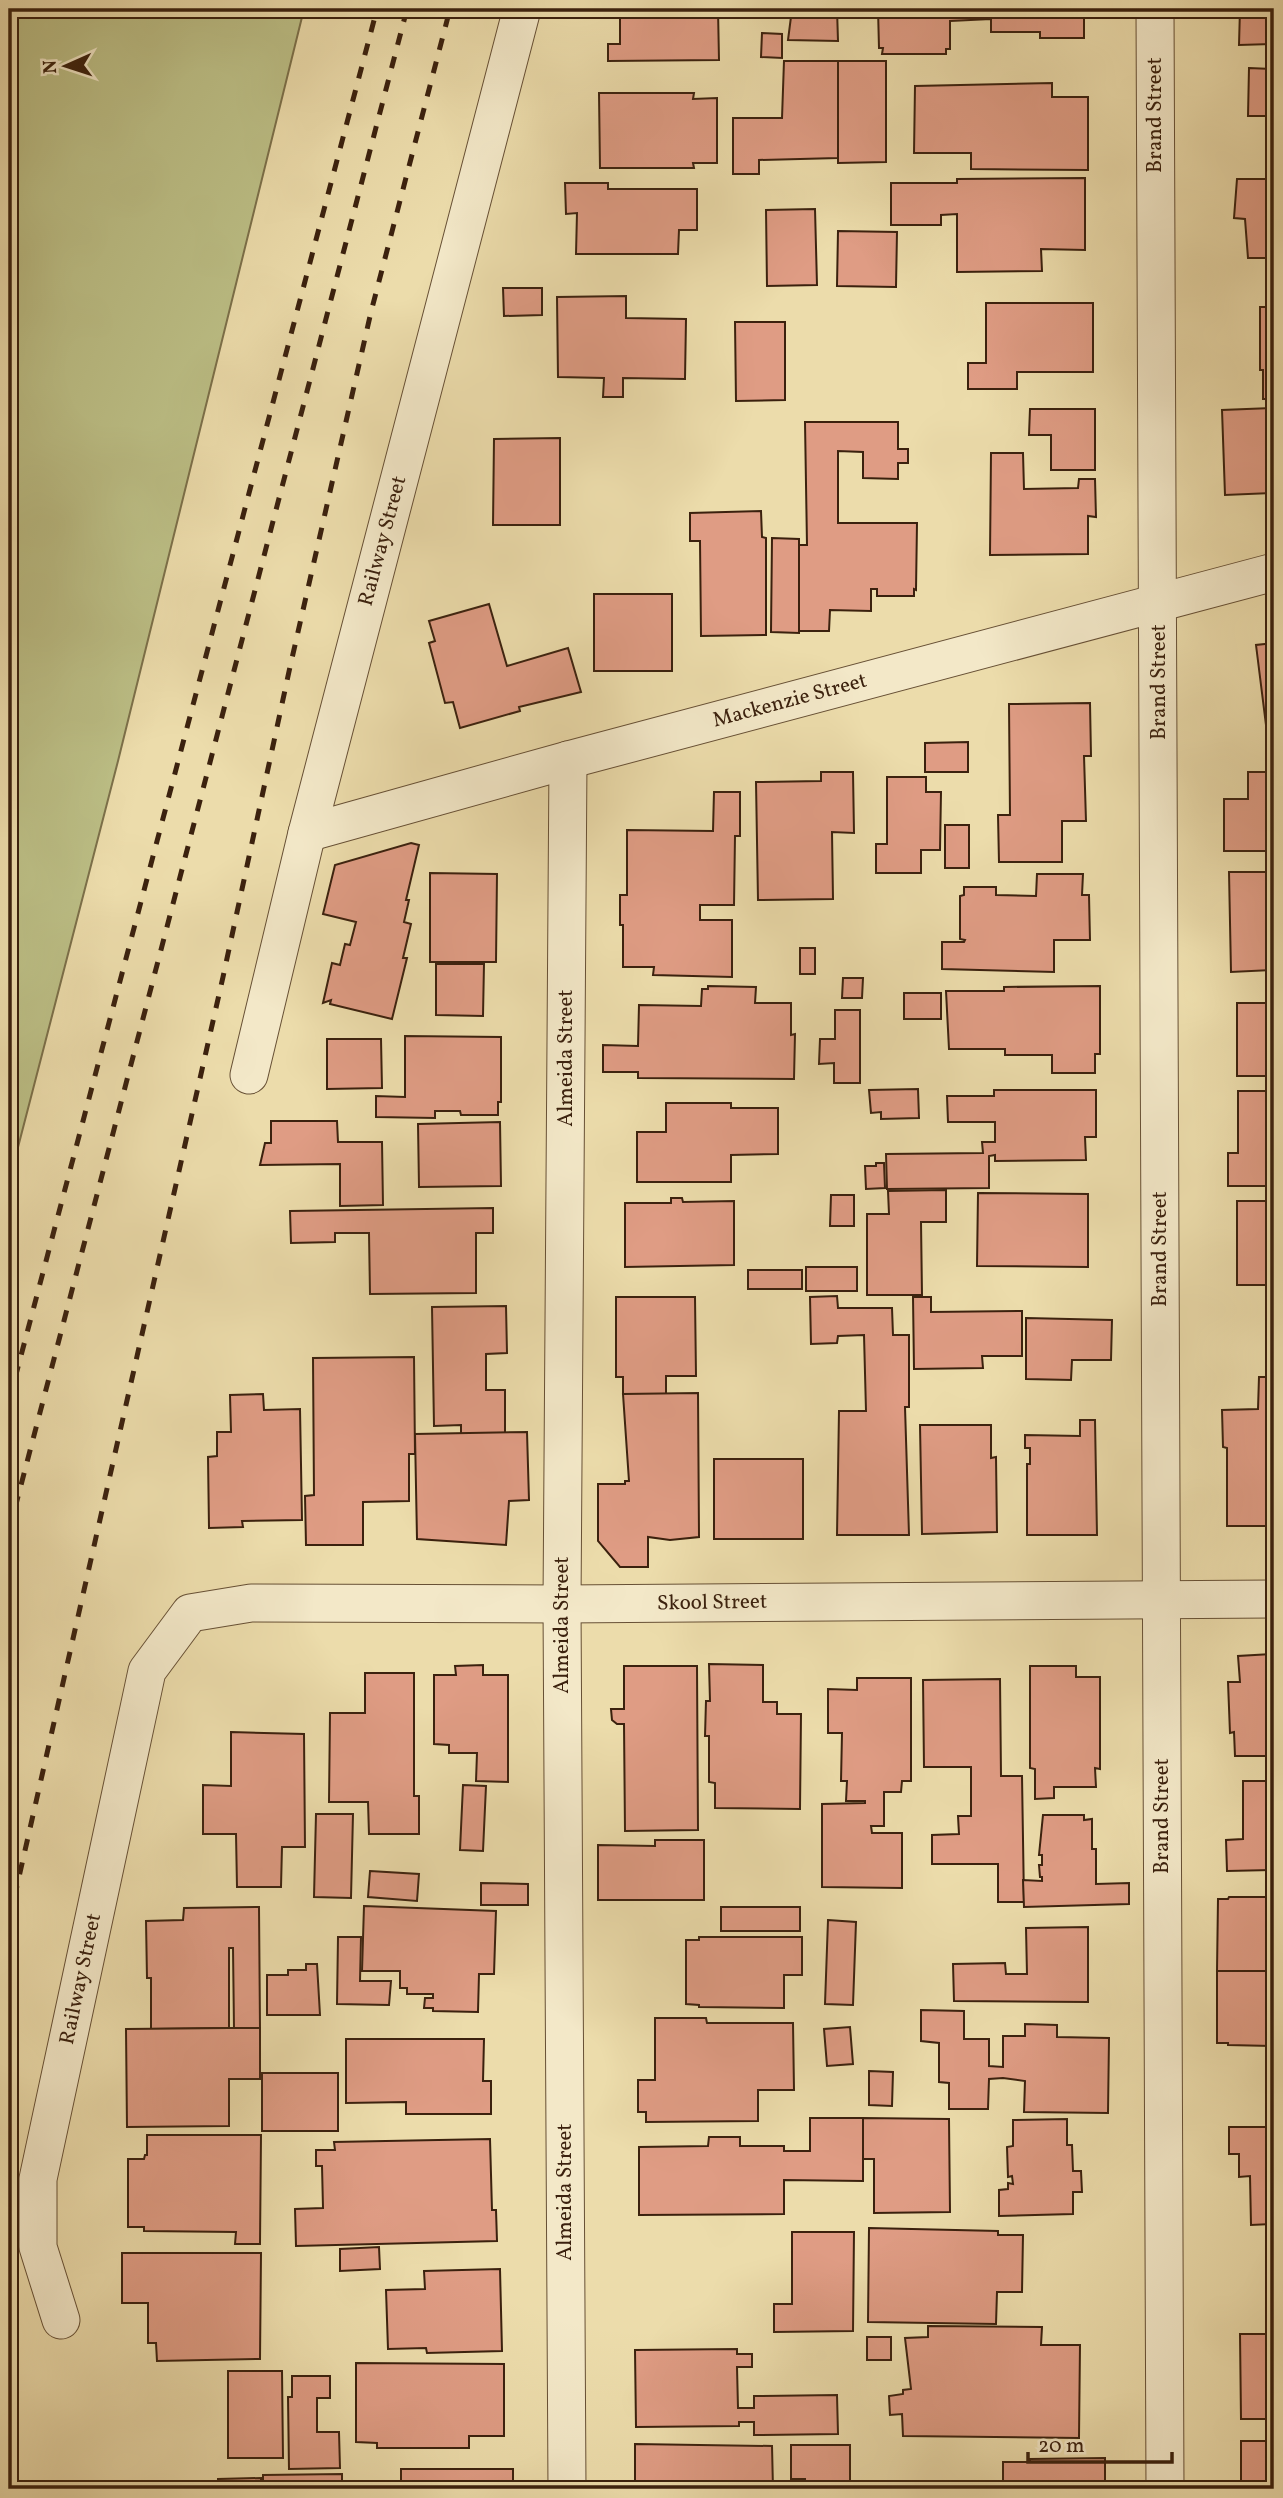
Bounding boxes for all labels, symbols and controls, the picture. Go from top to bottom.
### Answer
north arrow [32,32,102,102]
street label: Brand Street [1141,57,1170,173]
text: N [38,59,64,74]
street label: Railway Street [352,473,414,609]
street label: Brand Street [1145,624,1174,740]
street label: Mackenzie Street [710,666,870,736]
street label: Almeida Street [552,989,581,1127]
street label: Brand Street [1146,1191,1175,1307]
street label: Almeida Street [548,1556,577,1694]
street label: Skool Street [657,1588,767,1618]
street label: Brand Street [1148,1758,1177,1874]
street label: Railway Street [53,1911,109,2047]
street label: Almeida Street [551,2123,580,2261]
scale bar [1028,2421,1171,2465]
text: 20 m [1038,2432,1084,2461]

